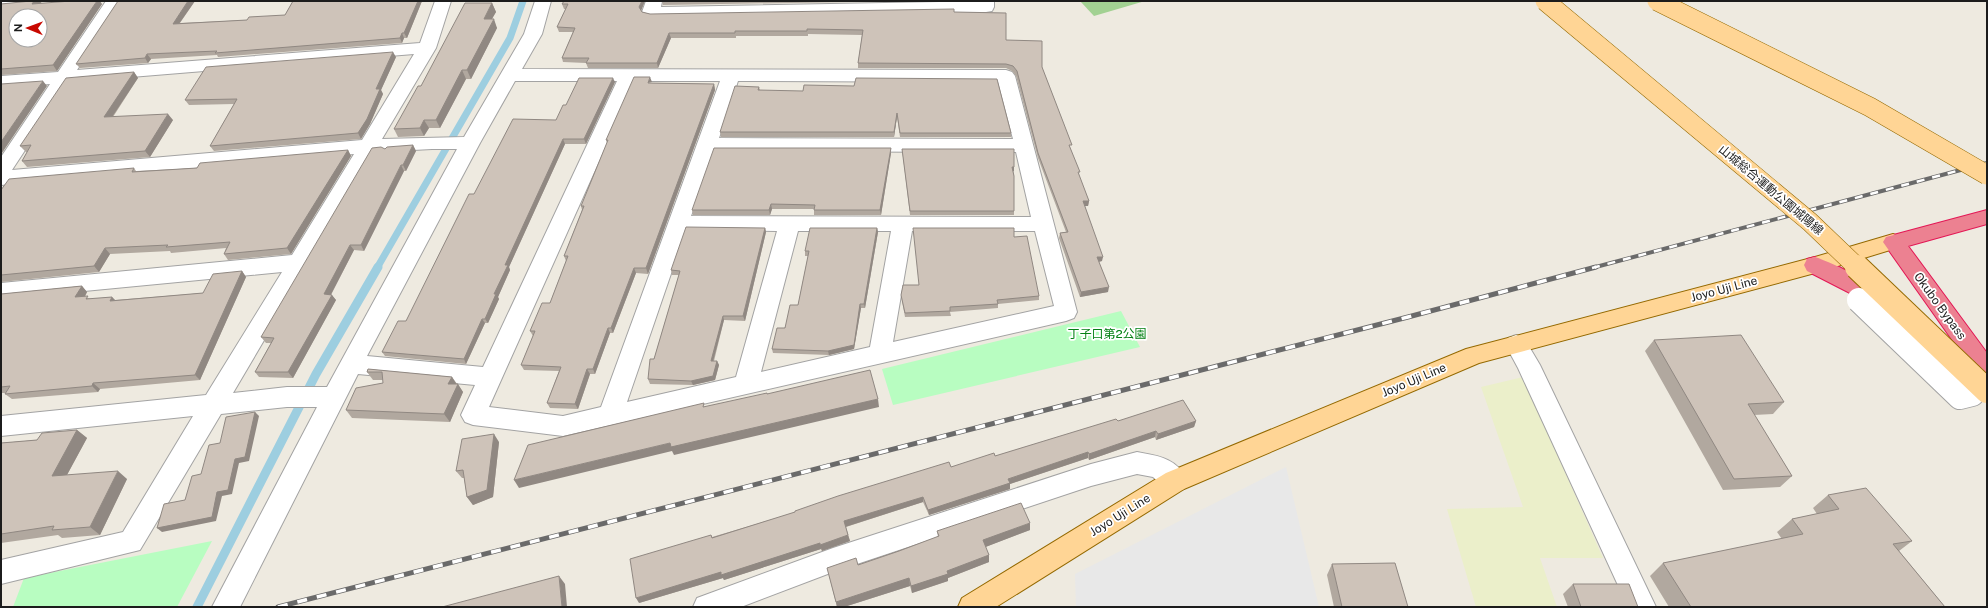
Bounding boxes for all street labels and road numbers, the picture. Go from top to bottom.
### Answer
street label: 山城総合運動公園城陽線 [1716,142,1826,238]
street label: Okubo Bypass [1911,270,1969,342]
street label: Joyo Uji Line [1689,273,1759,305]
street label: Joyo Uji Line [1380,360,1448,400]
street label: Joyo Uji Line [1087,491,1153,539]

